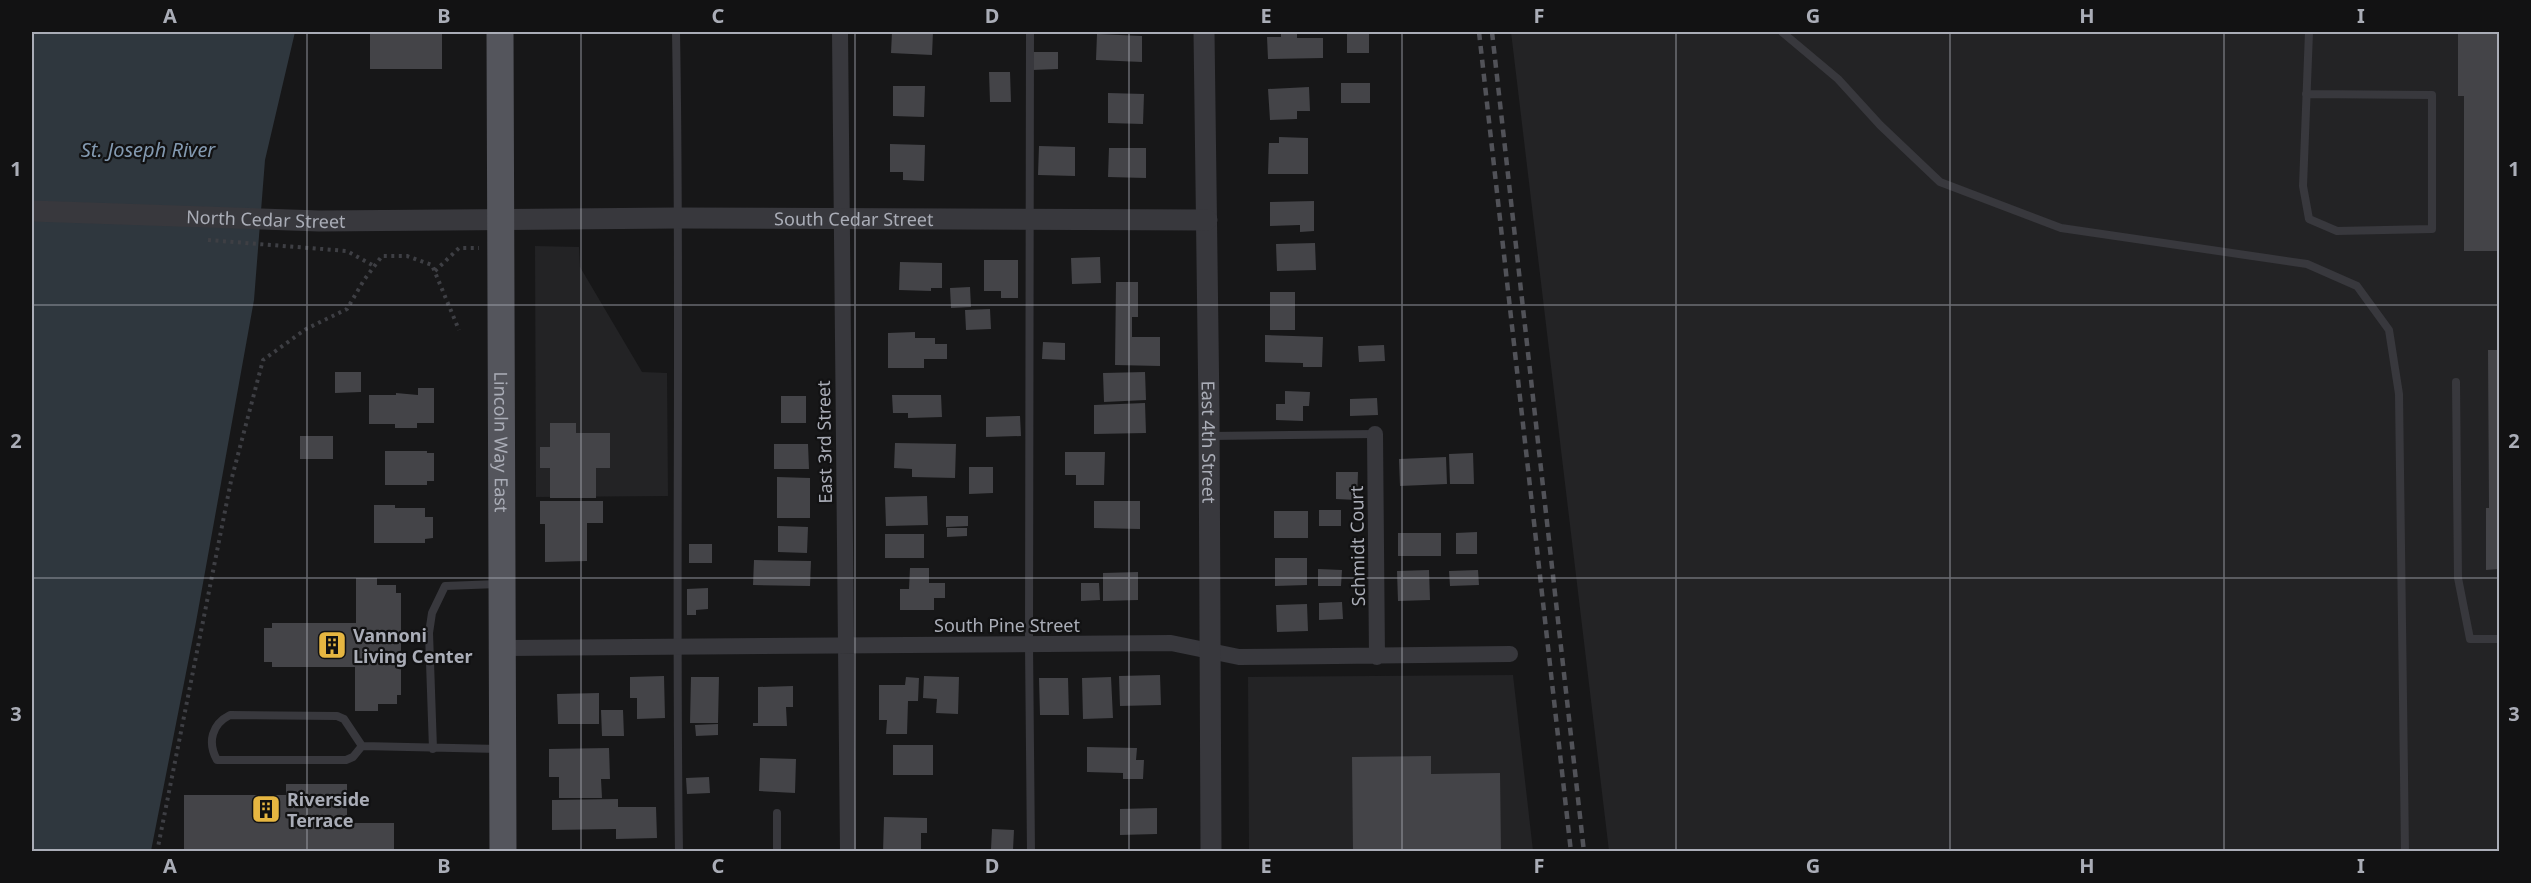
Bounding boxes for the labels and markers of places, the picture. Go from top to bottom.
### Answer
place label: Vannoni Living Center [353,623,472,668]
building icon: Vannoni Living Center [316,629,348,661]
place label: Riverside Terrace [287,787,370,832]
building icon: Riverside Terrace [250,793,282,825]

